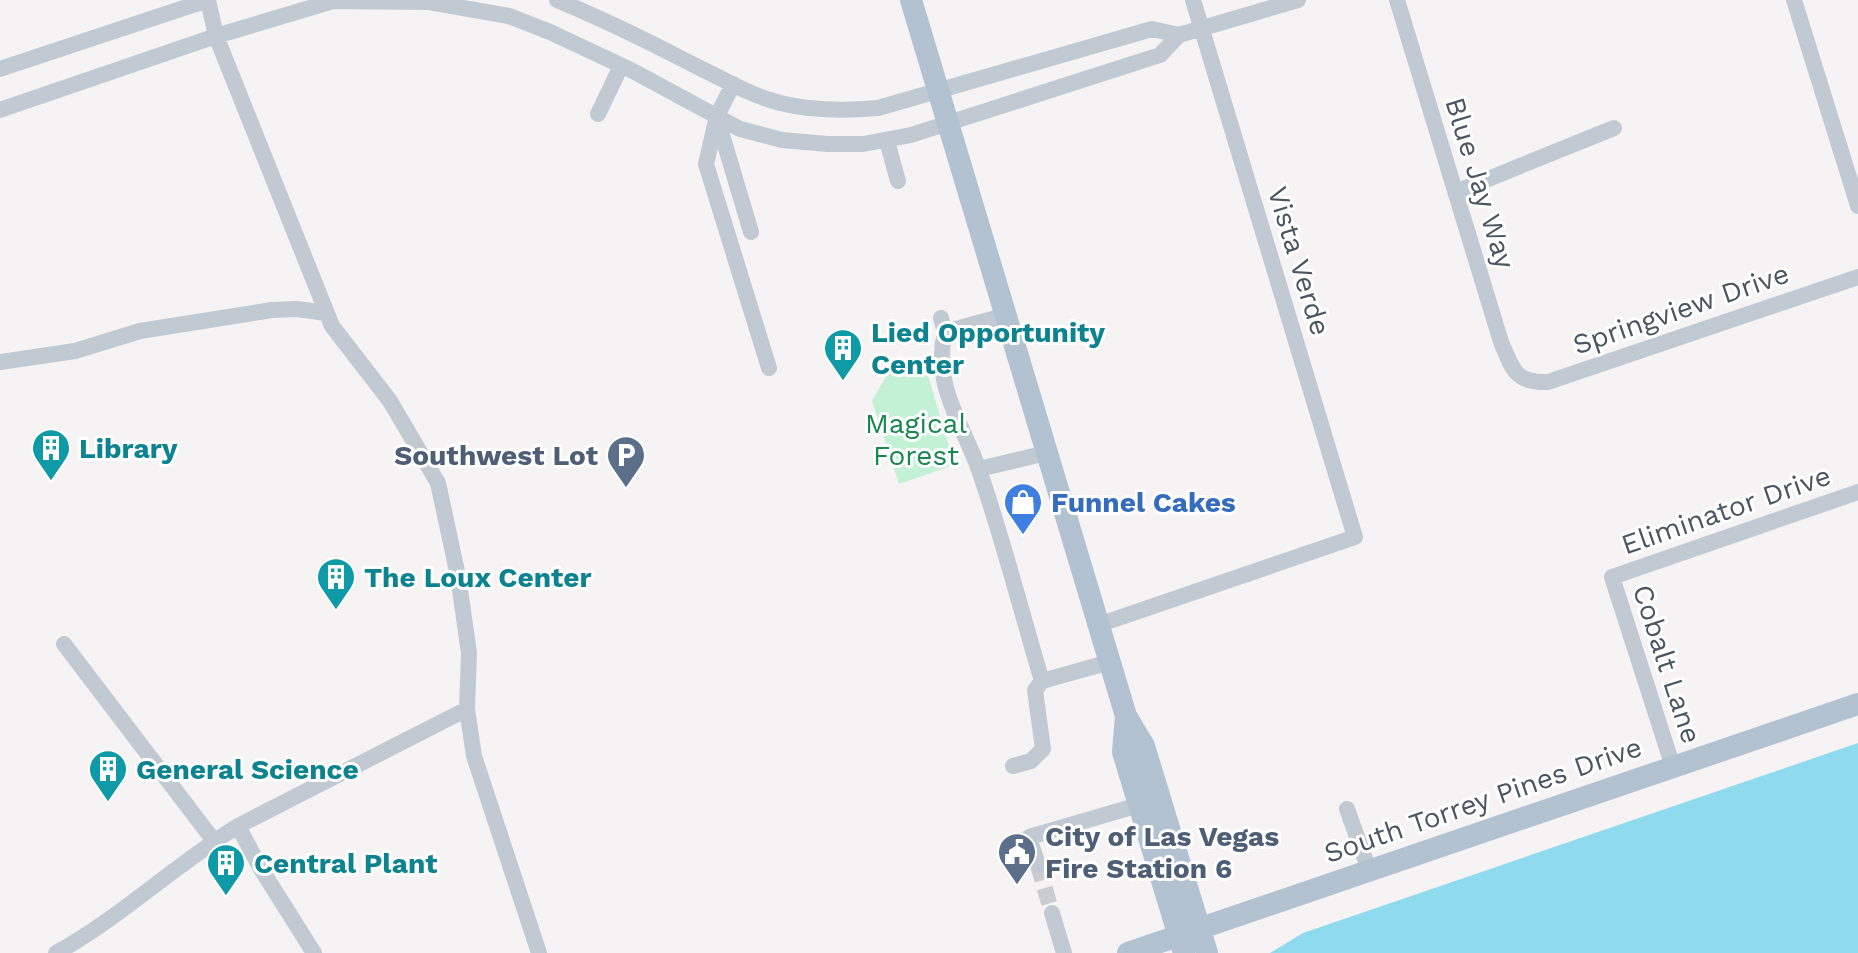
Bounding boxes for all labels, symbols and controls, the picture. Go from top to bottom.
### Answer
street label: Blue Jay Way [1438,93,1522,273]
street label: Vista Verde [1261,183,1337,339]
street label: Springview Drive [1569,257,1793,361]
place label: Lied Opportunity Center [871,316,1105,381]
building icon: Lied Opportunity Center [822,327,864,382]
park label: Magical Forest [865,407,967,472]
building icon: Library [30,427,72,482]
place label: Library [79,432,178,465]
parking icon: Southwest Lot [605,434,647,489]
place label: Southwest Lot [394,439,598,472]
street label: Eliminator Drive [1617,459,1835,561]
shop icon: Funnel Cakes [1002,481,1044,536]
place label: Funnel Cakes [1051,486,1236,519]
building icon: The Loux Center [315,556,357,611]
place label: The Loux Center [364,561,591,594]
street label: Cobalt Lane [1626,581,1708,747]
street label: South Torrey Pines Drive [1320,730,1646,870]
building icon: General Science [87,748,129,803]
place label: General Science [136,753,359,786]
place label: City of Las Vegas Fire Station 6 [1045,820,1279,885]
public building icon: City of Las Vegas Fire Station 6 [996,831,1038,886]
building icon: Central Plant [205,842,247,897]
place label: Central Plant [254,847,437,880]

